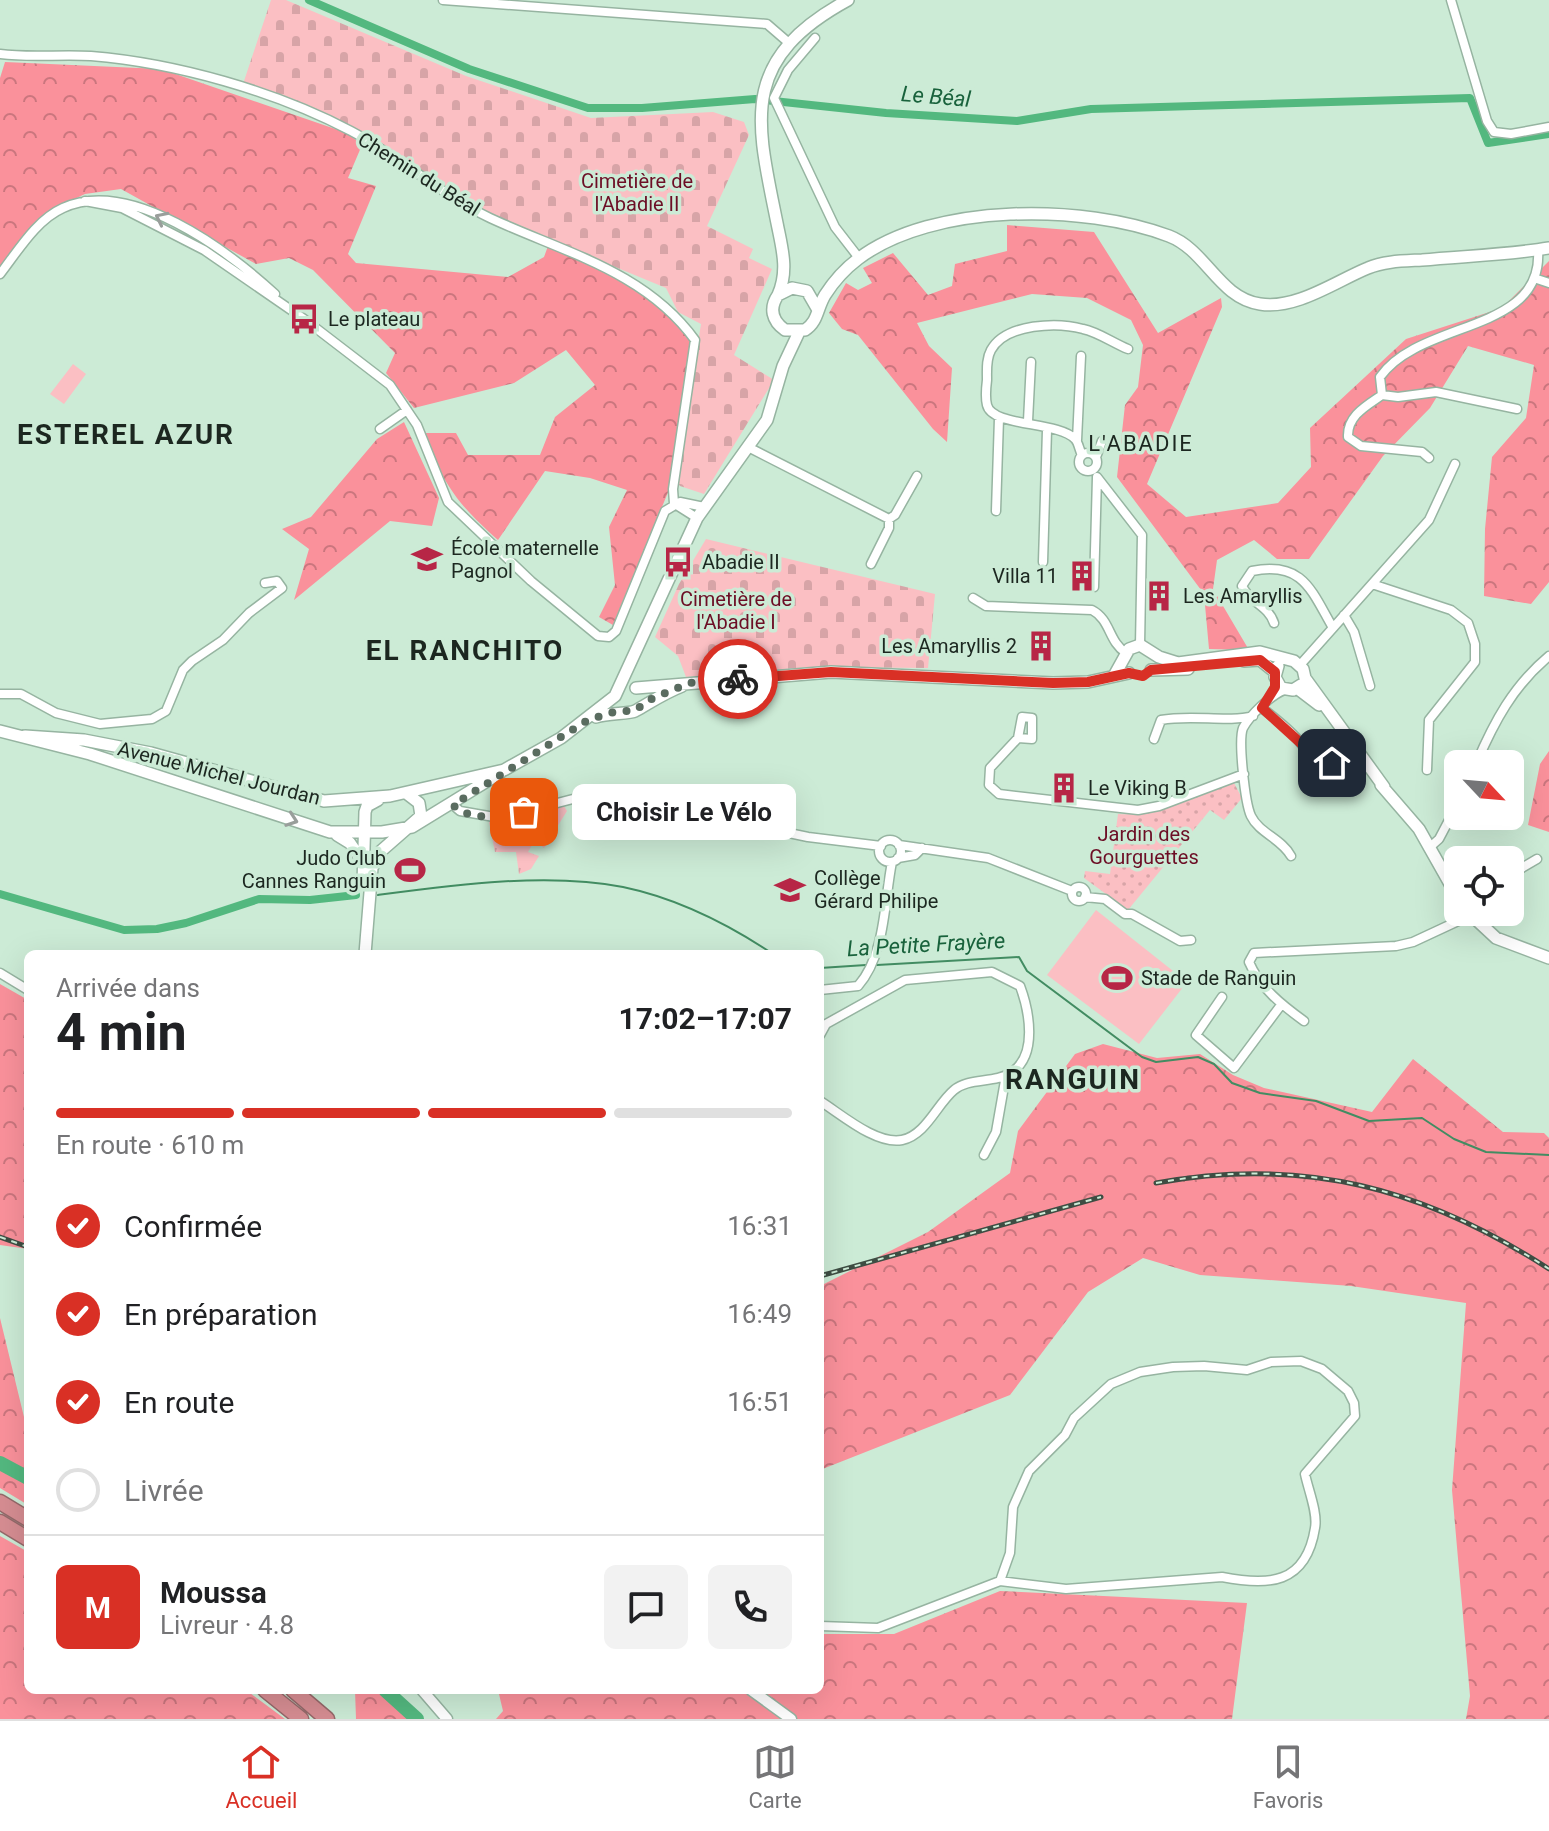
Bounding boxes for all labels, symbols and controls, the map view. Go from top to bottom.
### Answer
water label: Le Béal [900,81,973,112]
street label: Chemin du Béal [354,127,484,221]
park label: Cimetière de l'Abadie II [581,169,693,216]
one-way arrow [155,213,170,228]
bus stop icon: Le plateau [287,302,321,336]
place label: Le plateau [328,307,420,331]
district label: ESTEREL AZUR [17,418,235,451]
district label: L'ABADIE [1088,431,1194,456]
place label: École maternelle Pagnol [451,536,599,583]
school or university icon: École maternelle Pagnol [410,542,444,576]
bus stop icon: Abadie II [661,545,695,579]
place label: Abadie II [702,550,780,574]
building icon: Villa 11 [1065,559,1099,593]
place label: Villa 11 [992,564,1058,588]
building icon: Les Amaryllis [1142,579,1176,613]
place label: Les Amaryllis [1183,584,1302,608]
park label: Cimetière de l'Abadie I [680,587,792,634]
building icon: Les Amaryllis 2 [1024,629,1058,663]
district label: EL RANCHITO [366,634,564,667]
place label: Les Amaryllis 2 [881,634,1017,658]
courier [698,639,778,719]
icon: bike [716,657,760,701]
pin [1298,729,1366,797]
street label: Avenue Michel Jourdan [115,736,323,810]
icon: home [1310,741,1354,785]
north arrow [1444,750,1524,830]
map controls [1444,750,1524,926]
building icon: Le Viking B [1047,771,1081,805]
place label: Le Viking B [1088,776,1187,800]
pin [490,778,558,846]
callout: Choisir Le Vélo [572,784,796,840]
icon: bag [502,790,546,834]
text: Choisir Le Vélo [596,797,772,827]
one-way arrow [284,810,298,826]
park label: Jardin des Gourguettes [1089,822,1199,869]
place label: Judo Club Cannes Ranguin [242,846,386,893]
button: locate [1444,846,1524,926]
sports icon: Judo Club Cannes Ranguin [393,853,427,887]
place label: Collège Gérard Philipe [814,866,938,913]
school or university icon: Collège Gérard Philipe [773,873,807,907]
water label: La Petite Frayère [846,928,1006,961]
sports icon: Stade de Ranguin [1100,961,1134,995]
place label: Stade de Ranguin [1141,966,1296,990]
text: Arrivée dans [56,973,200,1003]
text: 17:02–17:07 [618,1001,792,1036]
text: 4 min [56,1002,187,1063]
district label: RANGUIN [1005,1063,1141,1096]
text: En route · 610 m [56,1130,244,1160]
icon: check [56,1204,100,1248]
text: Confirmée [124,1209,262,1244]
text: 16:31 [727,1211,792,1241]
icon: check [56,1292,100,1336]
text: En préparation [124,1297,318,1332]
text: 16:49 [727,1299,792,1329]
icon: check [56,1380,100,1424]
text: En route [124,1385,234,1420]
text: 16:51 [727,1387,792,1417]
text: Livrée [124,1473,204,1508]
button: chat [604,1565,688,1649]
button: phone [708,1565,792,1649]
text: Moussa [160,1575,267,1610]
text: M [85,1590,111,1625]
text: Livreur · 4.8 [160,1610,294,1640]
tab: Accueil [226,1740,297,1813]
tab: Carte [748,1740,802,1813]
tab: Favoris [1253,1740,1323,1813]

